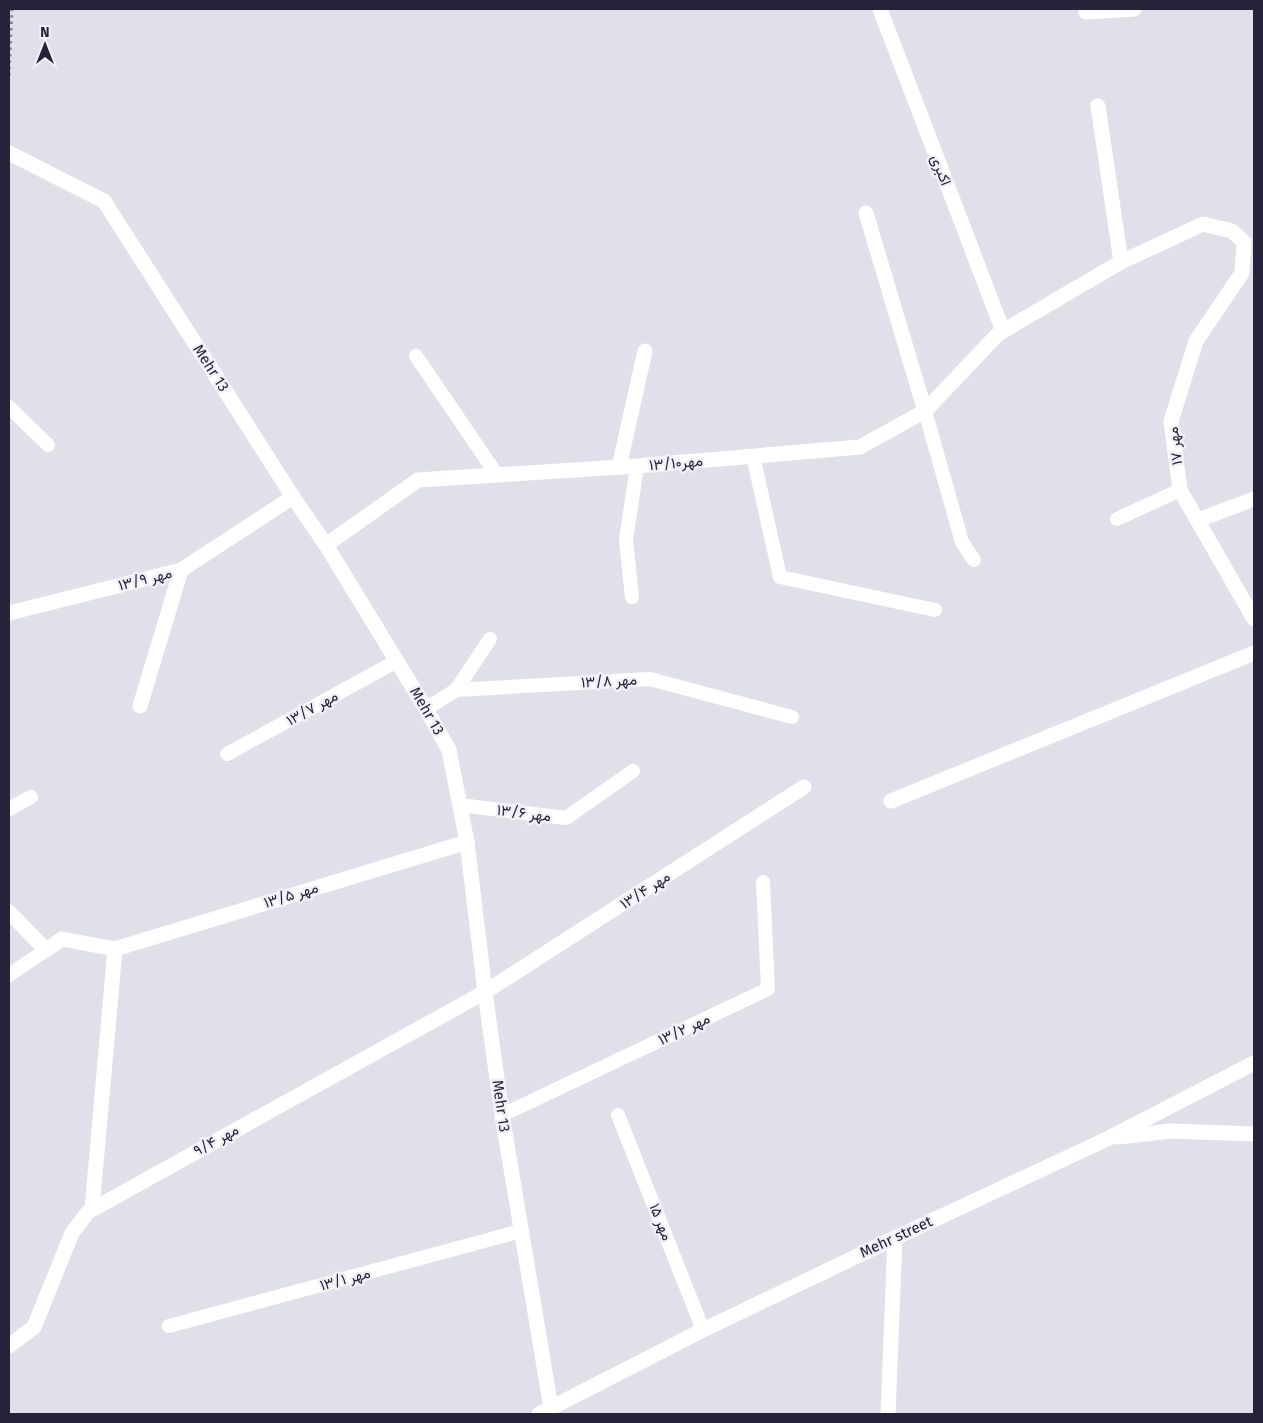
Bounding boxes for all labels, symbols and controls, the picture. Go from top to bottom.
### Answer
north arrow [20,20,70,70]
text: N [40,24,50,41]
street label: اکبری [926,152,955,188]
street label: Mehr 13 [189,341,233,395]
street label: مهر ۱۷ [1164,426,1186,466]
street label: مهر۱۳/۱۰ [648,452,704,474]
street label: مهر ۱۳/۹ [116,564,174,594]
street label: مهر ۱۳/۸ [581,671,637,691]
street label: Mehr 13 [406,684,448,738]
street label: مهر ۱۳/۷ [283,687,341,729]
street label: مهر ۱۳/۶ [496,801,552,825]
street label: مهر ۱۳/۴ [617,867,673,913]
street label: مهر ۱۳/۵ [262,878,320,912]
street label: مهر ۱۳/۲ [655,1009,713,1049]
street label: Mehr 13 [488,1079,514,1133]
street label: مهر ۹/۴ [190,1120,242,1160]
street label: مهر ۱۵ [645,1201,677,1243]
street label: Mehr street [857,1212,936,1262]
street label: مهر ۱۳/۱ [318,1264,372,1294]

